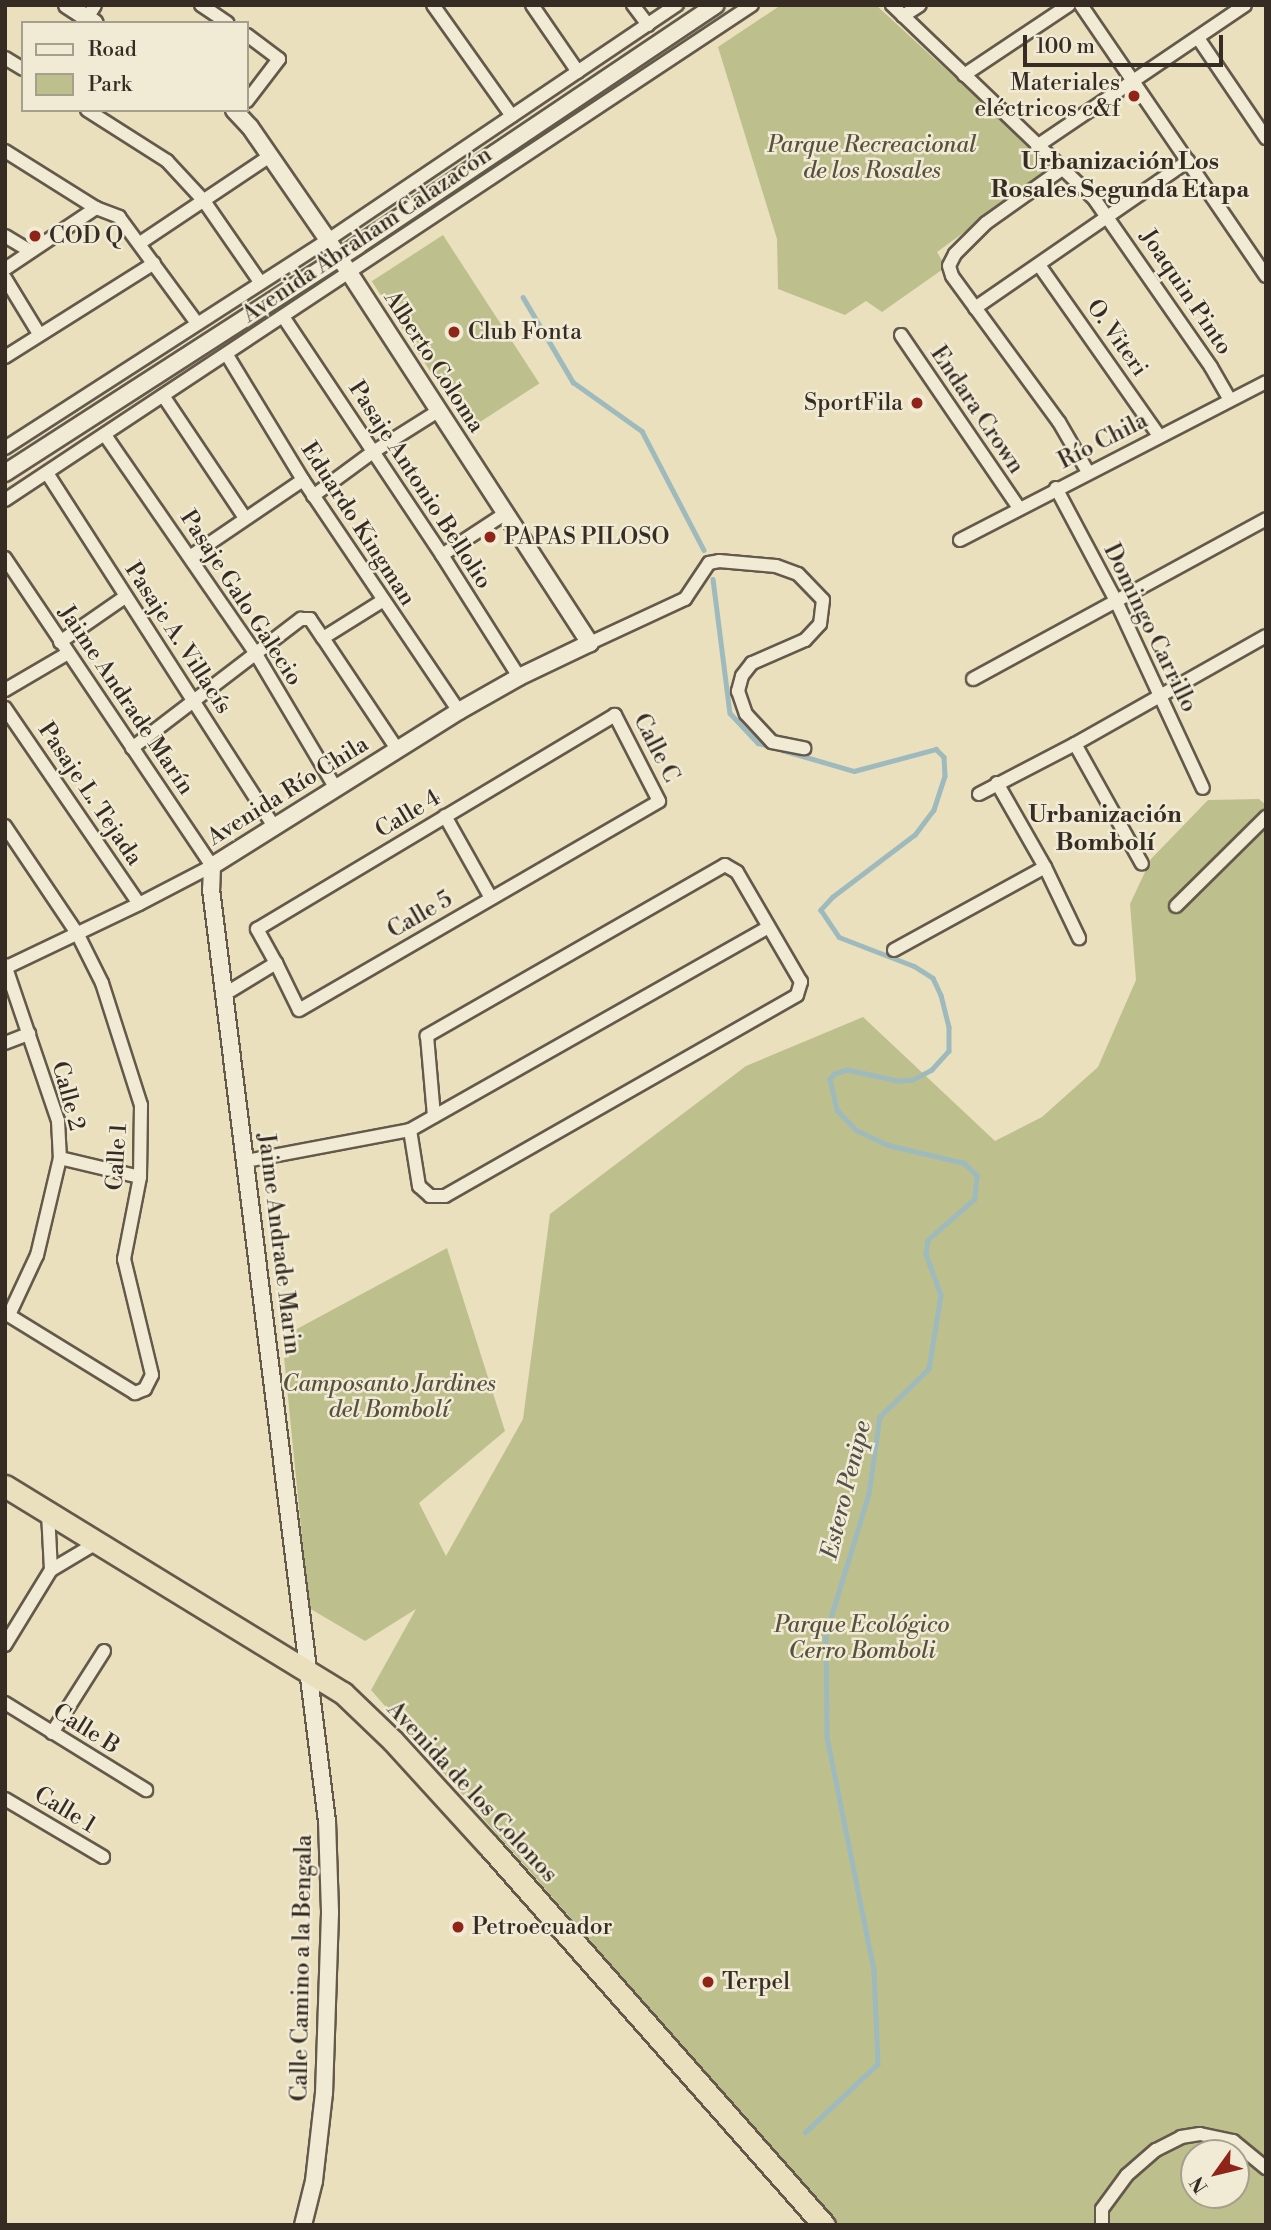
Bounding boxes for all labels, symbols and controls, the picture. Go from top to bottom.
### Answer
legend [21,21,248,112]
scale bar [1026,21,1226,65]
text: 100 m [1036,34,1095,60]
text: Road [88,37,137,63]
place label: Materiales eléctricos c&f [975,69,1120,123]
text: Park [88,72,132,98]
marker: Materiales eléctricos c&f [1126,88,1142,104]
park label: Parque Recreacional de los Rosales [767,131,977,185]
street label: Avenida Abraham Calazacón [237,141,497,329]
district label: Urbanización Los Rosales Segunda Etapa [991,149,1249,205]
place label: COD Q [49,222,123,250]
street label: Joaquin Pinto [1134,224,1238,360]
marker: COD Q [27,228,43,244]
street label: Alberto Coloma [378,286,490,438]
street label: O. Viteri [1081,294,1153,382]
place label: Club Fonta [468,318,582,346]
marker: Club Fonta [446,324,462,340]
street label: Endara Crown [924,341,1030,479]
street label: Pasaje Antonio Bellolio [342,376,498,594]
place label: SportFila [804,389,903,417]
marker: SportFila [909,395,925,411]
street label: Río Chila [1054,407,1152,475]
street label: Eduardo Kingman [295,437,421,611]
street label: Pasaje Galo Galecio [174,505,308,691]
place label: PAPAS PILOSO [504,523,669,551]
marker: PAPAS PILOSO [482,529,498,545]
street label: Domingo Carrillo [1097,539,1203,717]
street label: Pasaje A. Villacís [119,557,237,719]
street label: Jaime Andrade Marín [52,600,200,800]
street label: Calle C [627,709,685,787]
street label: Pasaje L. Tejada [32,717,148,871]
street label: Avenida Río Chila [202,730,374,852]
street label: Calle 4 [370,784,446,844]
district label: Urbanización Bombolí [1028,802,1182,858]
street label: Calle 5 [383,886,457,944]
street label: Calle 2 [46,1058,90,1134]
street label: Calle 1 [101,1122,133,1192]
street label: Jaime Andrade Marin [252,1132,306,1356]
park label: Camposanto Jardines del Bombolí [282,1370,496,1424]
water label: Estero Penipe [816,1418,878,1562]
park label: Parque Ecológico Cerro Bomboli [774,1611,950,1665]
street label: Avenida de los Colonos [381,1696,563,1888]
street label: Calle B [47,1698,125,1760]
street label: Calle 1 [29,1781,101,1839]
street label: Calle Camino a la Bengala [286,1834,318,2102]
place label: Petroecuador [472,1913,613,1941]
marker: Petroecuador [450,1919,466,1935]
place label: Terpel [722,1968,790,1996]
marker: Terpel [700,1974,716,1990]
north arrow [1180,2139,1250,2209]
text: N [1185,2172,1213,2198]

